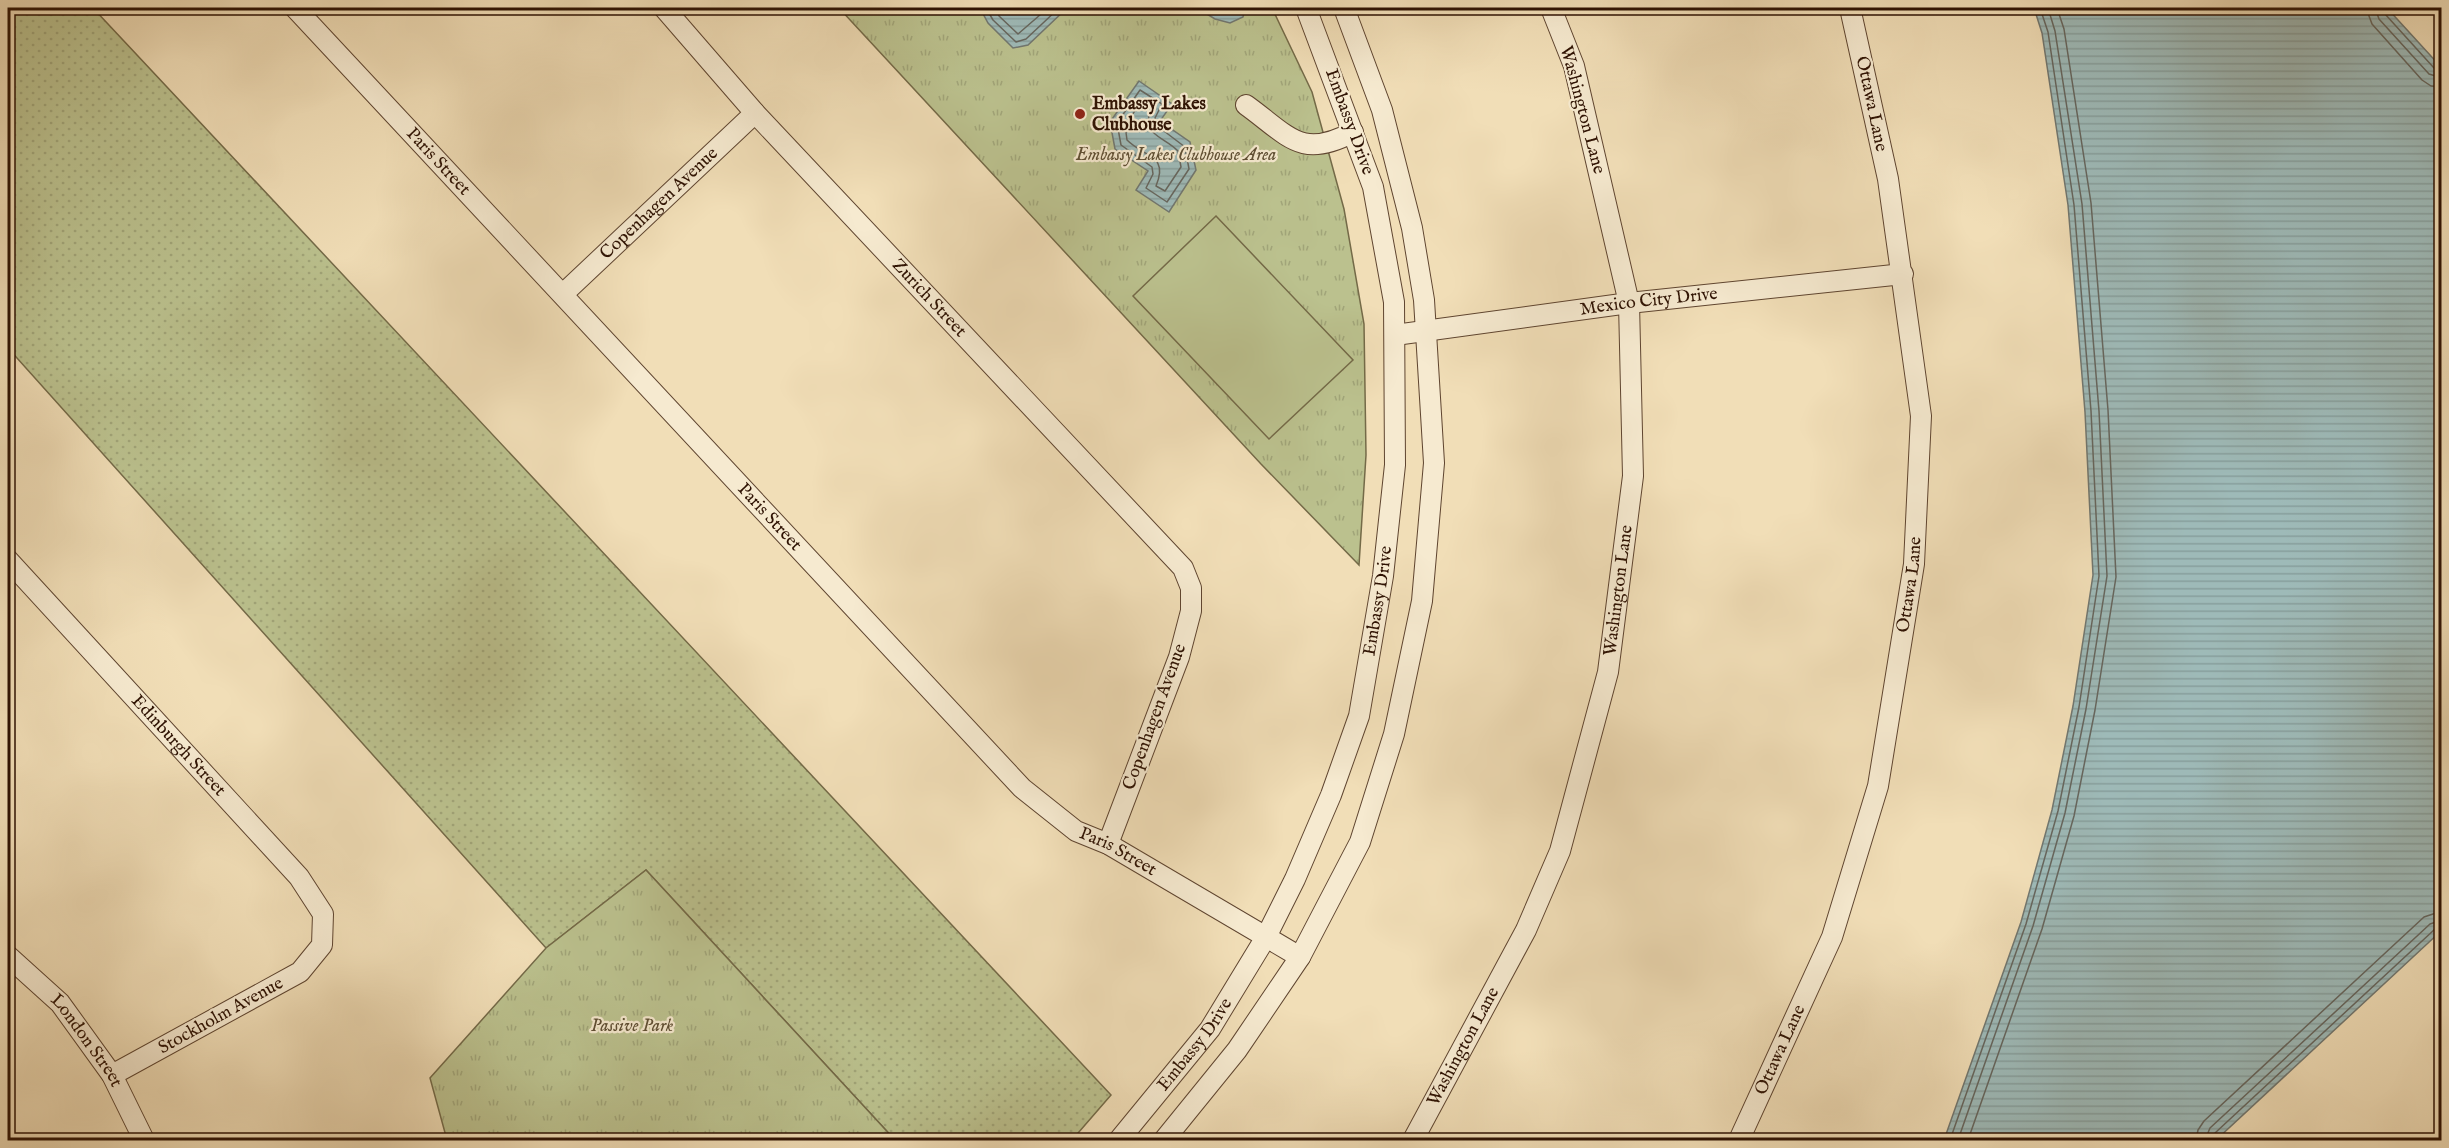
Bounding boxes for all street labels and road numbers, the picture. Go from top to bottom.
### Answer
street label: Washington Lane [1554,43,1610,177]
street label: Ottawa Lane [1850,54,1892,154]
street label: Embassy Drive [1319,66,1379,178]
street label: Paris Street [401,123,475,200]
street label: Copenhagen Avenue [595,142,723,265]
street label: Zurich Street [887,254,971,342]
street label: Mexico City Drive [1578,282,1719,321]
street label: Paris Street [732,478,807,556]
street label: Washington Lane [1599,524,1638,657]
street label: Ottawa Lane [1892,536,1927,634]
street label: Embassy Drive [1358,545,1398,658]
street label: Copenhagen Avenue [1118,641,1192,793]
street label: Edinburgh Street [126,690,231,801]
street label: Paris Street [1076,822,1161,882]
street label: Stockholm Avenue [154,972,288,1060]
street label: Washington Lane [1422,983,1505,1110]
street label: London Street [46,988,128,1091]
street label: Embassy Drive [1152,994,1238,1096]
street label: Ottawa Lane [1750,1001,1811,1099]

